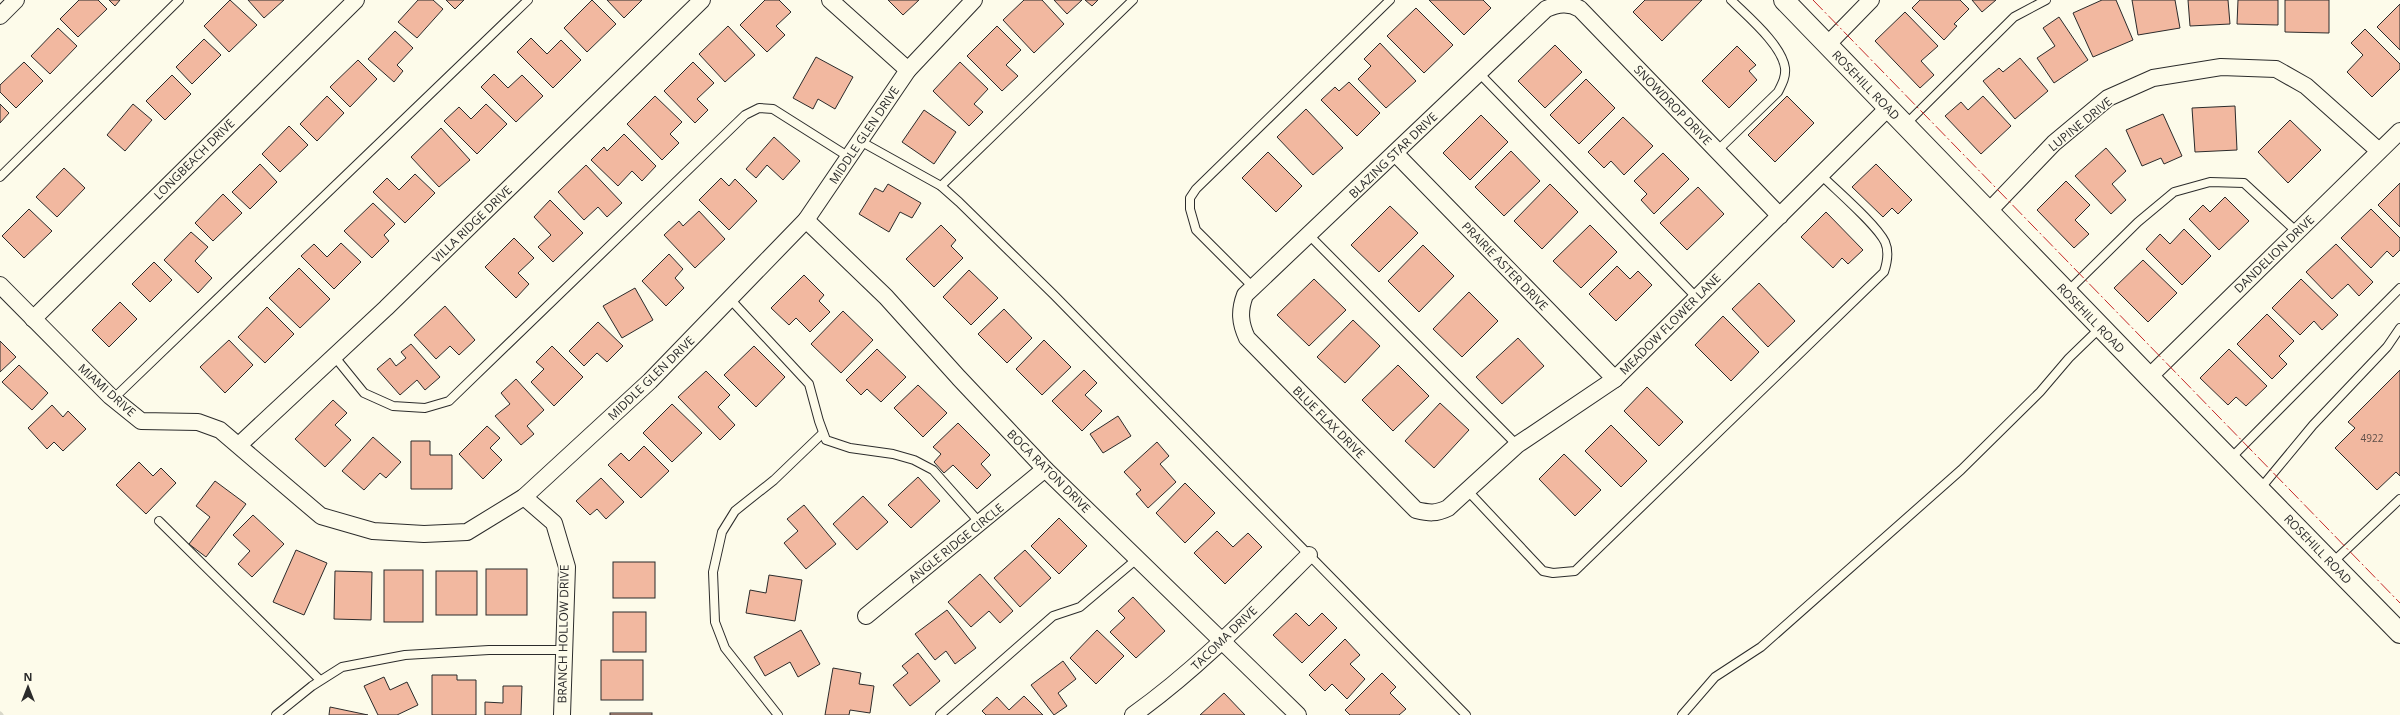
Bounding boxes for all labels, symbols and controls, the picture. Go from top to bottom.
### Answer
street label: ROSEHILL ROAD [1828,46,1904,124]
street label: SNOWDROP DRIVE [1630,61,1716,149]
street label: MIDDLE GLEN DRIVE [825,83,903,187]
street label: LUPINE DRIVE [2044,93,2116,155]
street label: BLAZING STAR DRIVE [1345,108,1441,202]
street label: LONGBEACH DRIVE [150,115,238,203]
street label: VILLA RIDGE DRIVE [428,181,516,267]
street label: DANDELION DRIVE [2230,211,2318,297]
street label: PRAIRIE ASTER DRIVE [1458,218,1552,314]
street label: MEADOW FLOWER LANE [1616,270,1724,378]
street label: ROSEHILL ROAD [2053,279,2129,357]
street label: MIDDLE GLEN DRIVE [604,332,698,424]
street label: MIAMI DRIVE [74,360,140,420]
street label: BLUE FLAX DRIVE [1289,382,1369,462]
street label: BOCA RATON DRIVE [1003,425,1095,517]
house number: 4922 [2361,431,2384,445]
street label: ANGLE RIDGE CIRCLE [905,499,1007,587]
street label: ROSEHILL ROAD [2280,510,2356,588]
street label: BRANCH HOLLOW DRIVE [553,564,573,704]
street label: TACOMA DRIVE [1187,602,1261,674]
north arrow [8,667,48,707]
text: N [24,669,32,684]

